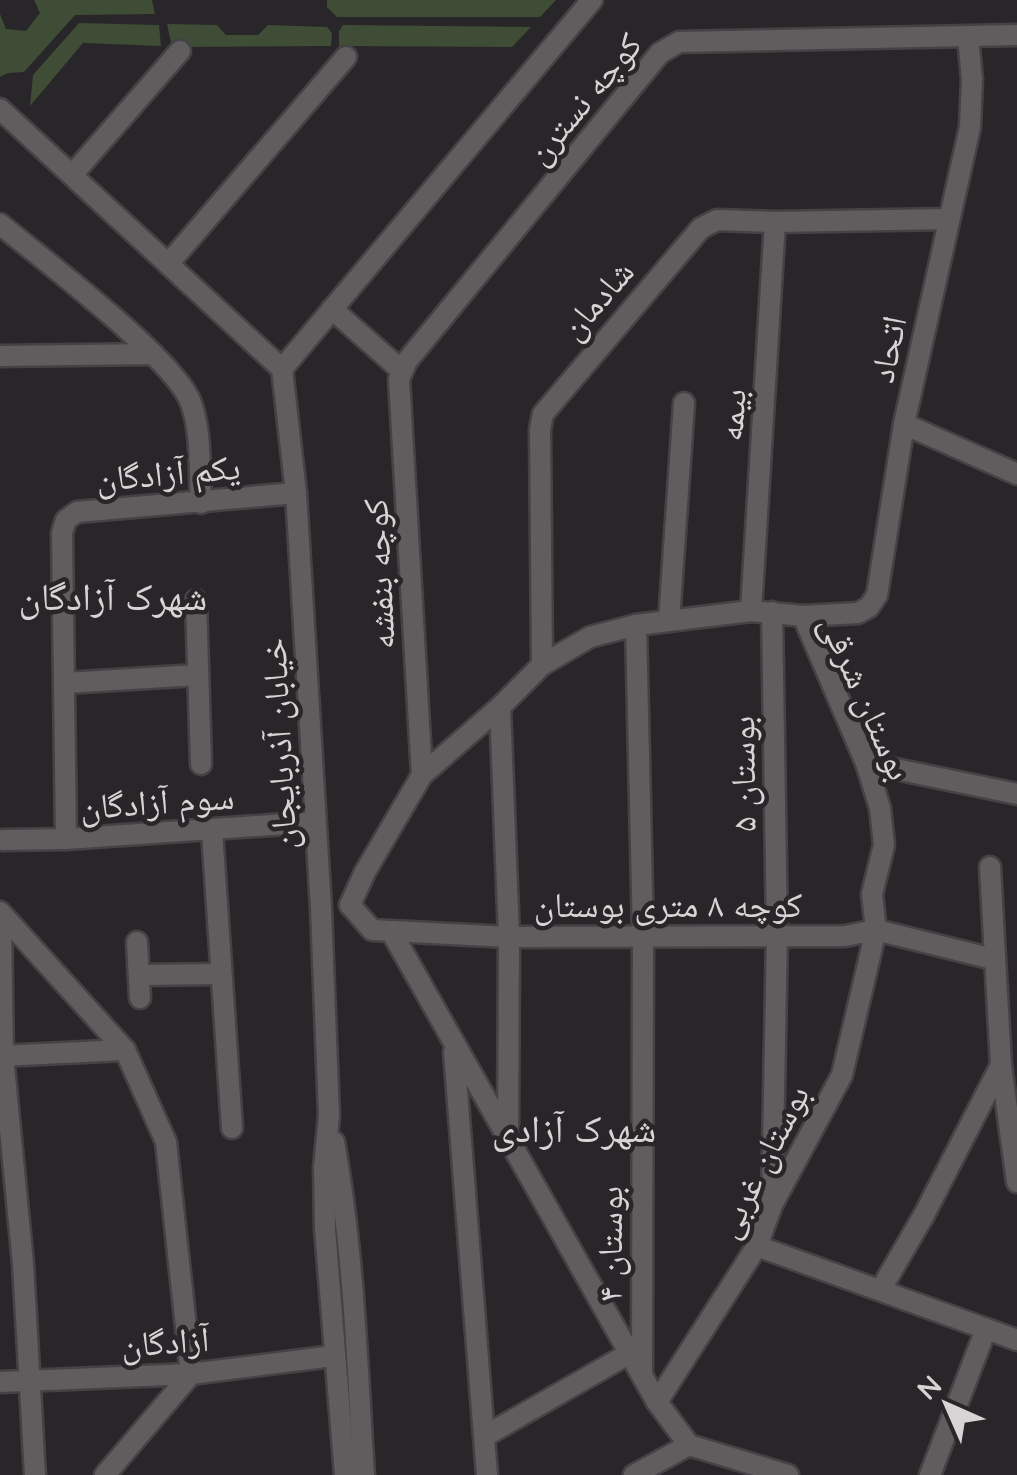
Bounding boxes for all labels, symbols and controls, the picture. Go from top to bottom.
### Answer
street label: کوچه نسترن [515,23,651,173]
street label: شادمان [549,250,643,348]
street label: اتحاد [859,312,915,386]
street label: بیمه [707,387,755,443]
street label: یکم آزادگان [94,444,242,502]
street label: کوچه بنفشه [352,497,404,651]
district label: شهرک آزادگان [19,572,207,620]
street label: بوستان شرقی [811,607,923,787]
street label: خیابان آذربایجان [250,637,306,851]
street label: بوستان ۵ [719,715,765,833]
street label: سوم آزادگان [78,774,236,830]
street label: کوچه ۸ متری بوستان [534,882,802,926]
street label: بوستان غربی [704,1077,818,1245]
district label: شهرک آزادی [492,1104,656,1152]
street label: بوستان ۴ [587,1186,631,1302]
street label: آزادگان [119,1316,212,1366]
north arrow [897,1355,997,1455]
text: N [909,1367,949,1407]

